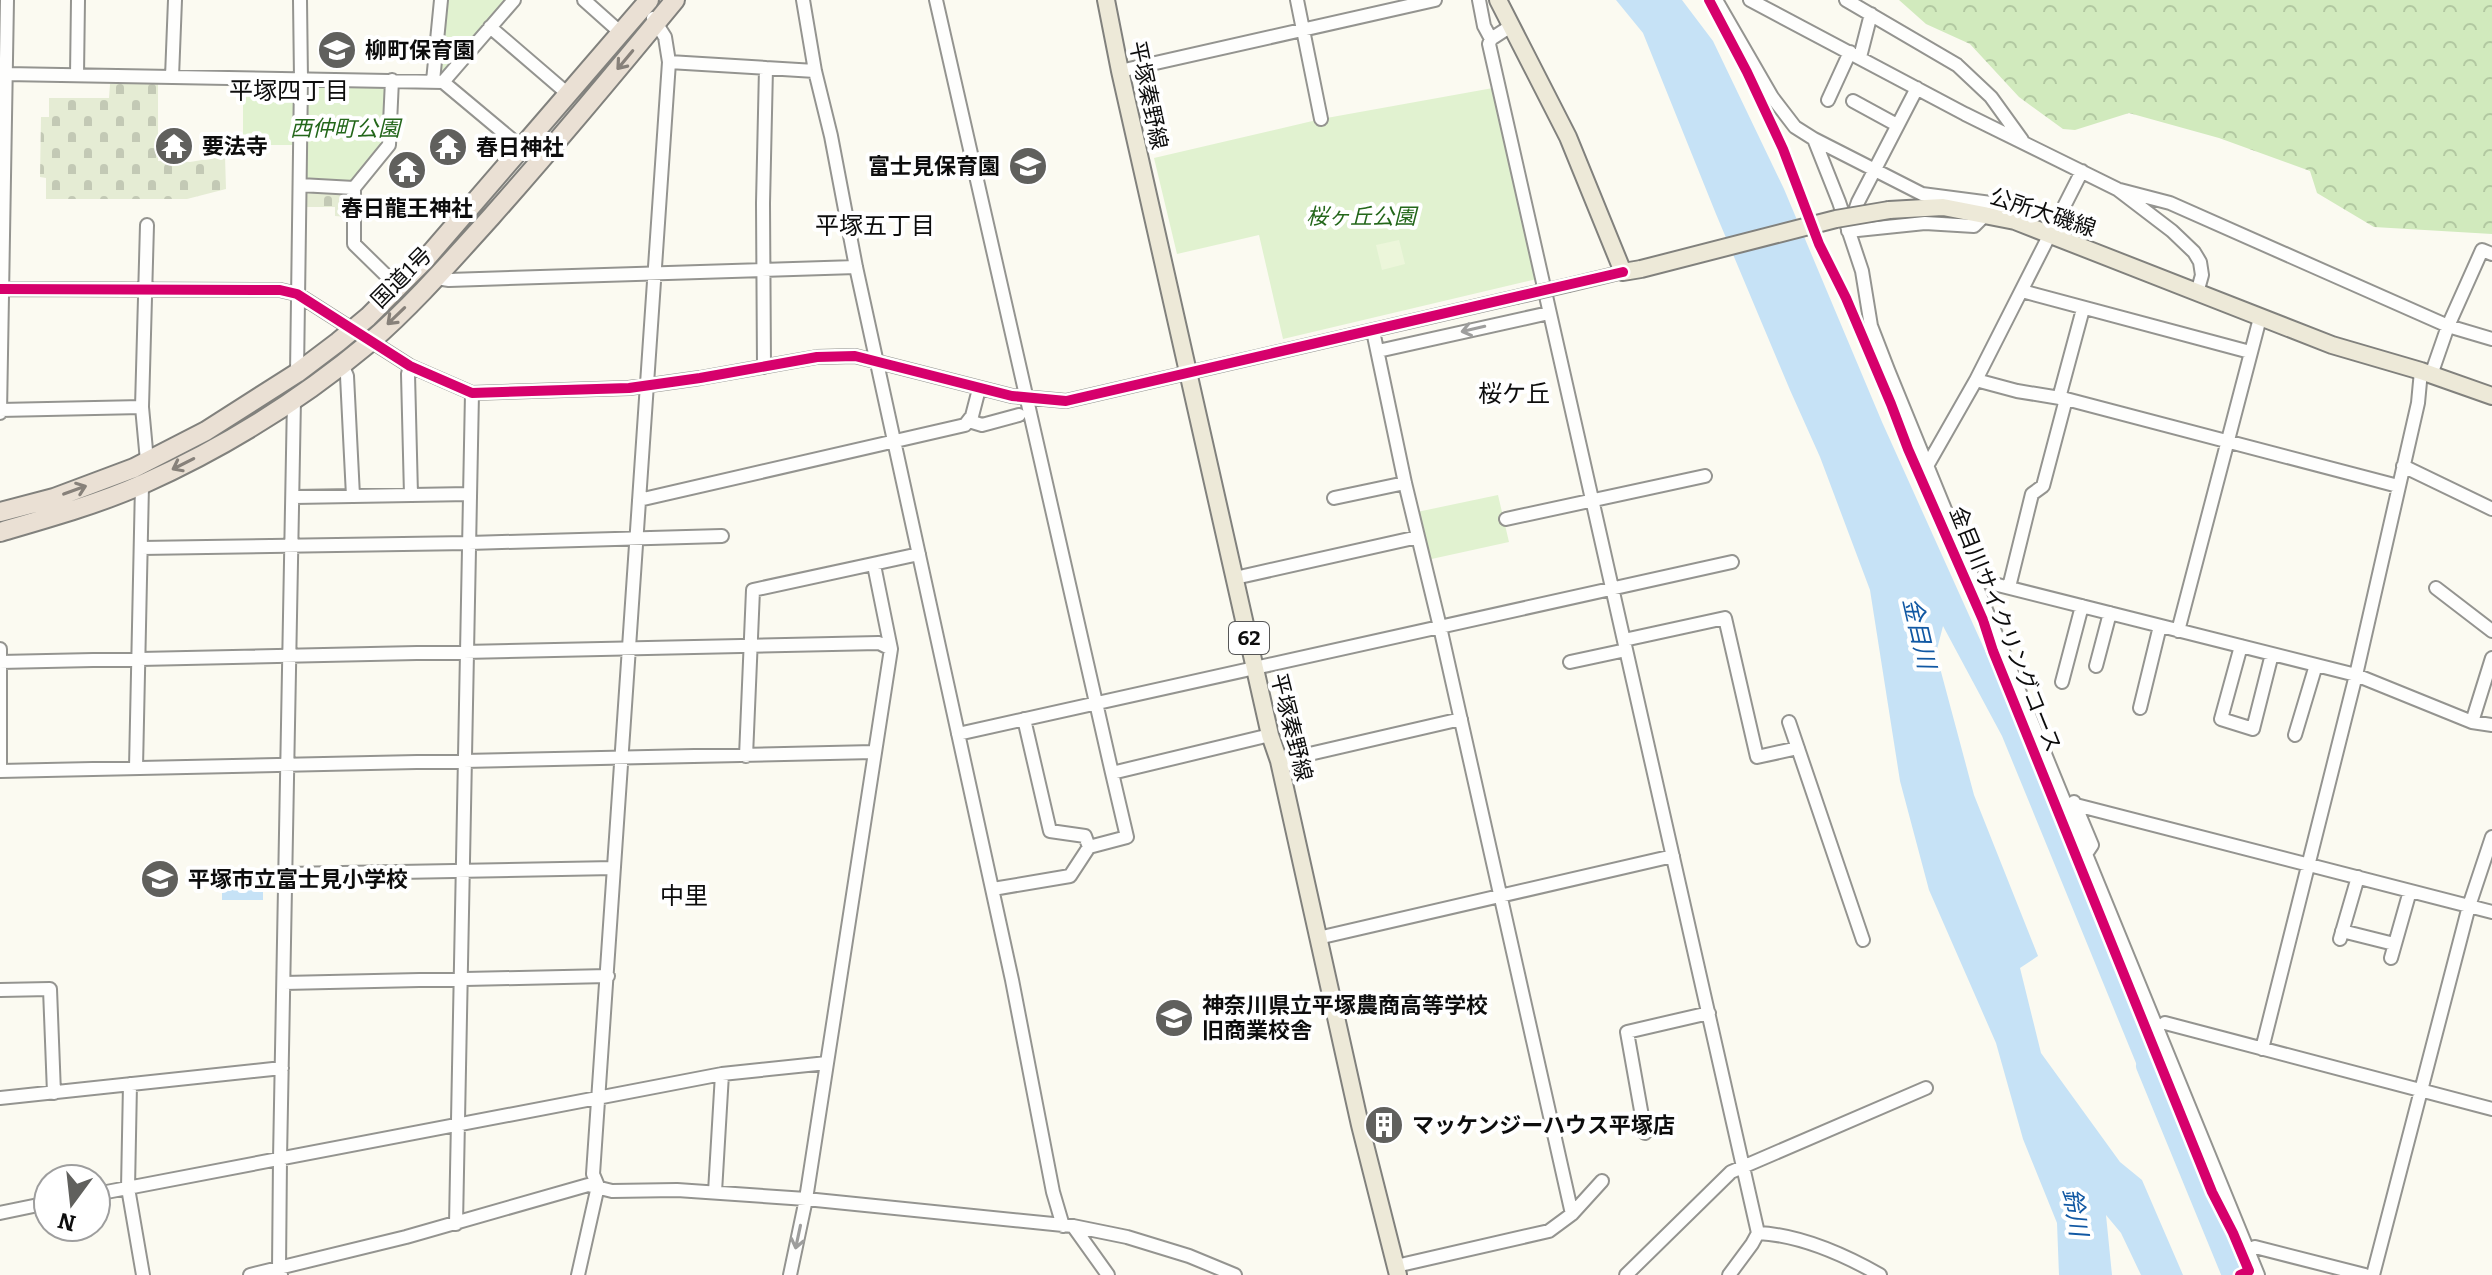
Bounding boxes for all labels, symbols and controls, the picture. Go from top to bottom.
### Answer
school or university icon: 柳町保育園 [316,29,358,71]
place label: 柳町保育園 [365,37,475,64]
street label: 平塚秦野線 [1124,38,1173,152]
one-way arrow [616,49,634,69]
district label: 平塚四丁目 [229,77,349,105]
park label: 西仲町公園 [290,115,403,142]
temple icon: 要法寺 [153,125,195,167]
temple icon: 春日神社 [427,126,469,168]
place label: 要法寺 [202,133,268,160]
place label: 春日神社 [476,134,564,161]
school or university icon: 富士見保育園 [1007,145,1049,187]
temple icon: 春日龍王神社 [386,149,428,191]
place label: 富士見保育園 [868,153,1000,180]
street label: 公所大磯線 [1986,183,2099,242]
place label: 春日龍王神社 [341,195,473,222]
park label: 桜ヶ丘公園 [1306,203,1419,230]
district label: 平塚五丁目 [815,212,935,240]
street label: 国道1号 [365,241,437,313]
one-way arrow [386,307,406,326]
one-way arrow [1460,322,1486,337]
district label: 桜ケ丘 [1478,380,1550,408]
one-way arrow [172,457,196,472]
one-way arrow [62,482,87,496]
street label: 金目川サイクリングコース [1944,502,2067,756]
water label: 金目川 [1897,595,1941,674]
road number: 62 [1229,622,1269,654]
street label: 平塚秦野線 [1265,670,1318,784]
school or university icon: 平塚市立富士見小学校 [139,858,181,900]
place label: 平塚市立富士見小学校 [188,866,408,893]
district label: 中里 [660,882,708,910]
place label: 神奈川県立平塚農商高等学校 旧商業校舎 [1202,992,1488,1044]
school or university icon: 神奈川県立平塚農商高等学校 旧商業校舎 [1153,997,1195,1039]
building icon: マッケンジーハウス平塚店 [1363,1104,1405,1146]
place label: マッケンジーハウス平塚店 [1412,1112,1675,1139]
north arrow [32,1163,112,1243]
water label: 鈴川 [2057,1186,2093,1241]
text: N [55,1207,79,1237]
one-way arrow [790,1224,805,1249]

